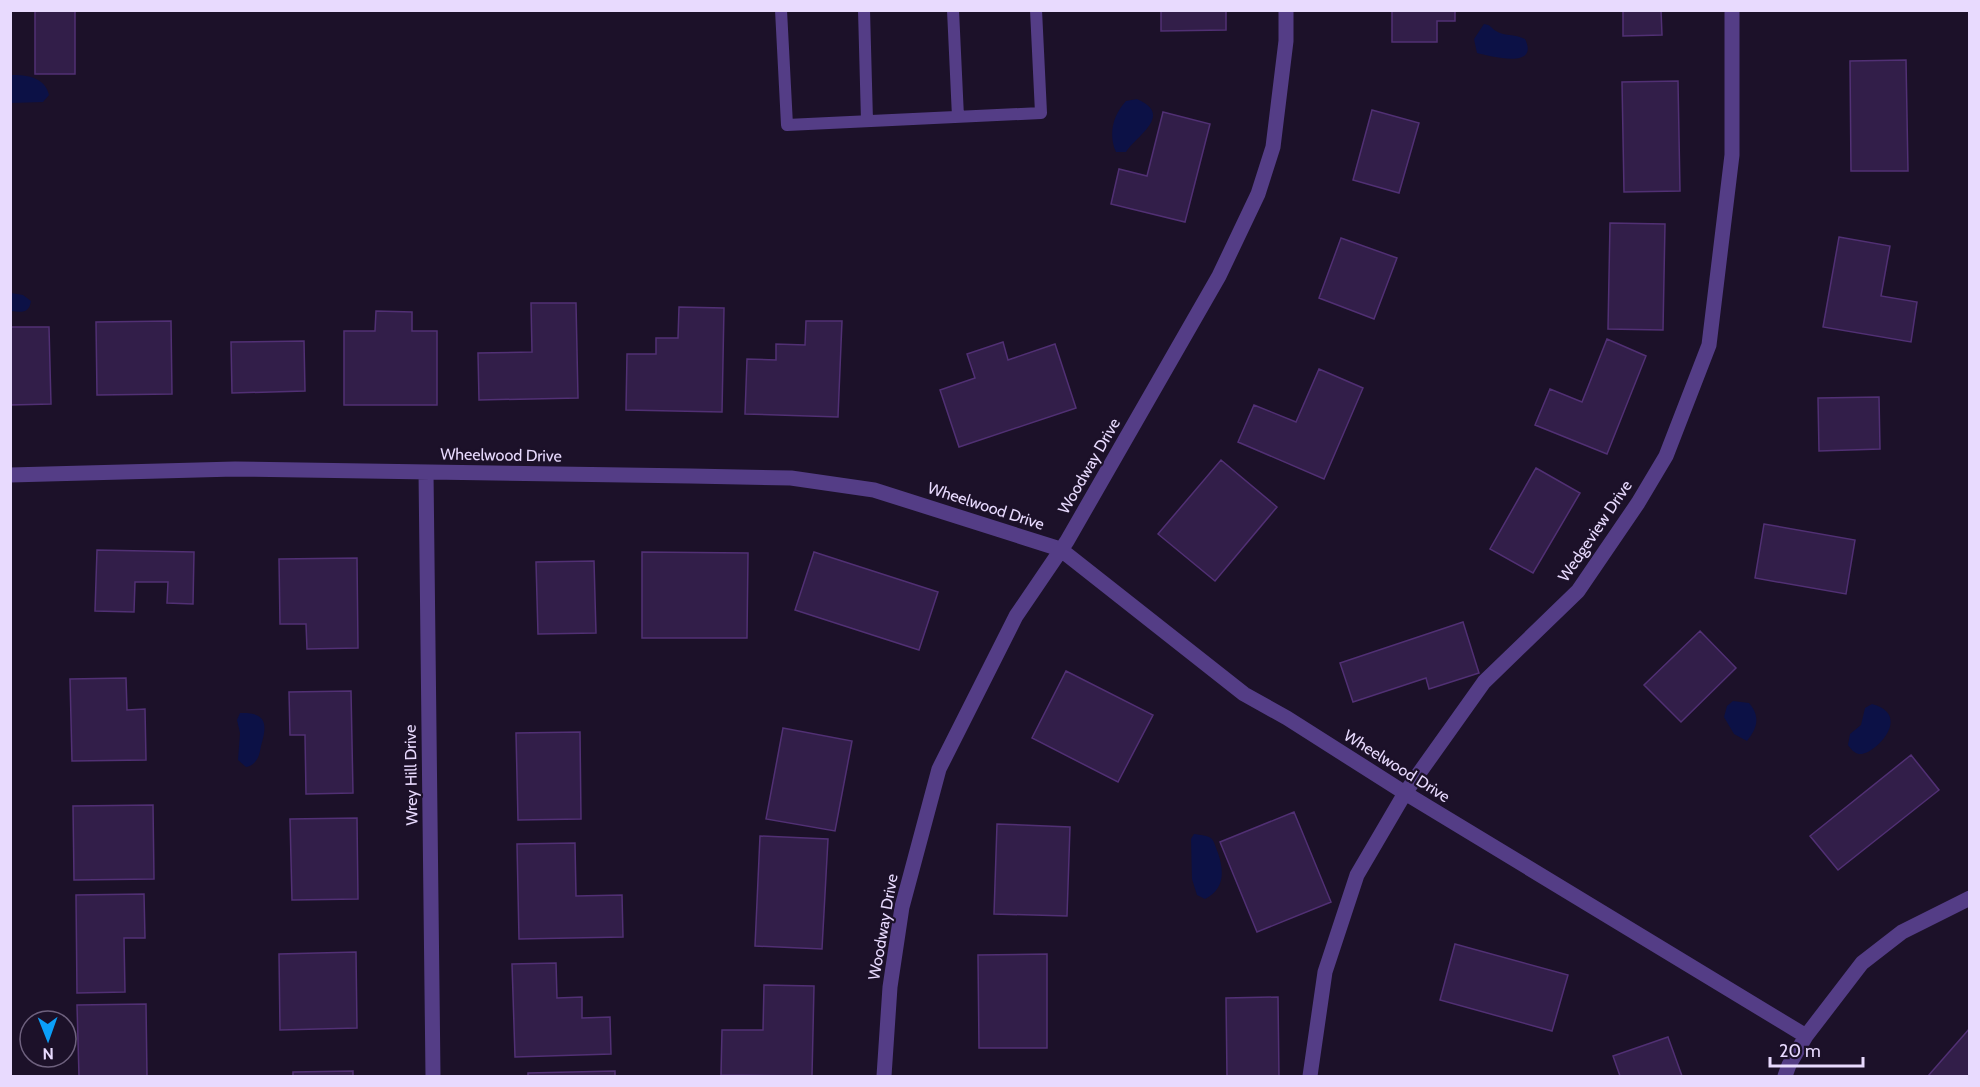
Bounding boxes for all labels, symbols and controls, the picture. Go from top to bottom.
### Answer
street label: Woodway Drive [1054,415,1124,517]
street label: Wheelwood Drive [440,444,562,466]
street label: Wedgeview Drive [1554,477,1636,585]
street label: Wheelwood Drive [925,478,1047,534]
street label: Wrey Hill Drive [401,724,421,826]
street label: Wheelwood Drive [1340,726,1454,806]
street label: Woodway Drive [864,872,902,982]
north arrow [18,1009,78,1069]
scale bar [1770,1030,1863,1068]
text: 20 m [1779,1040,1821,1062]
text: N [42,1044,54,1063]

